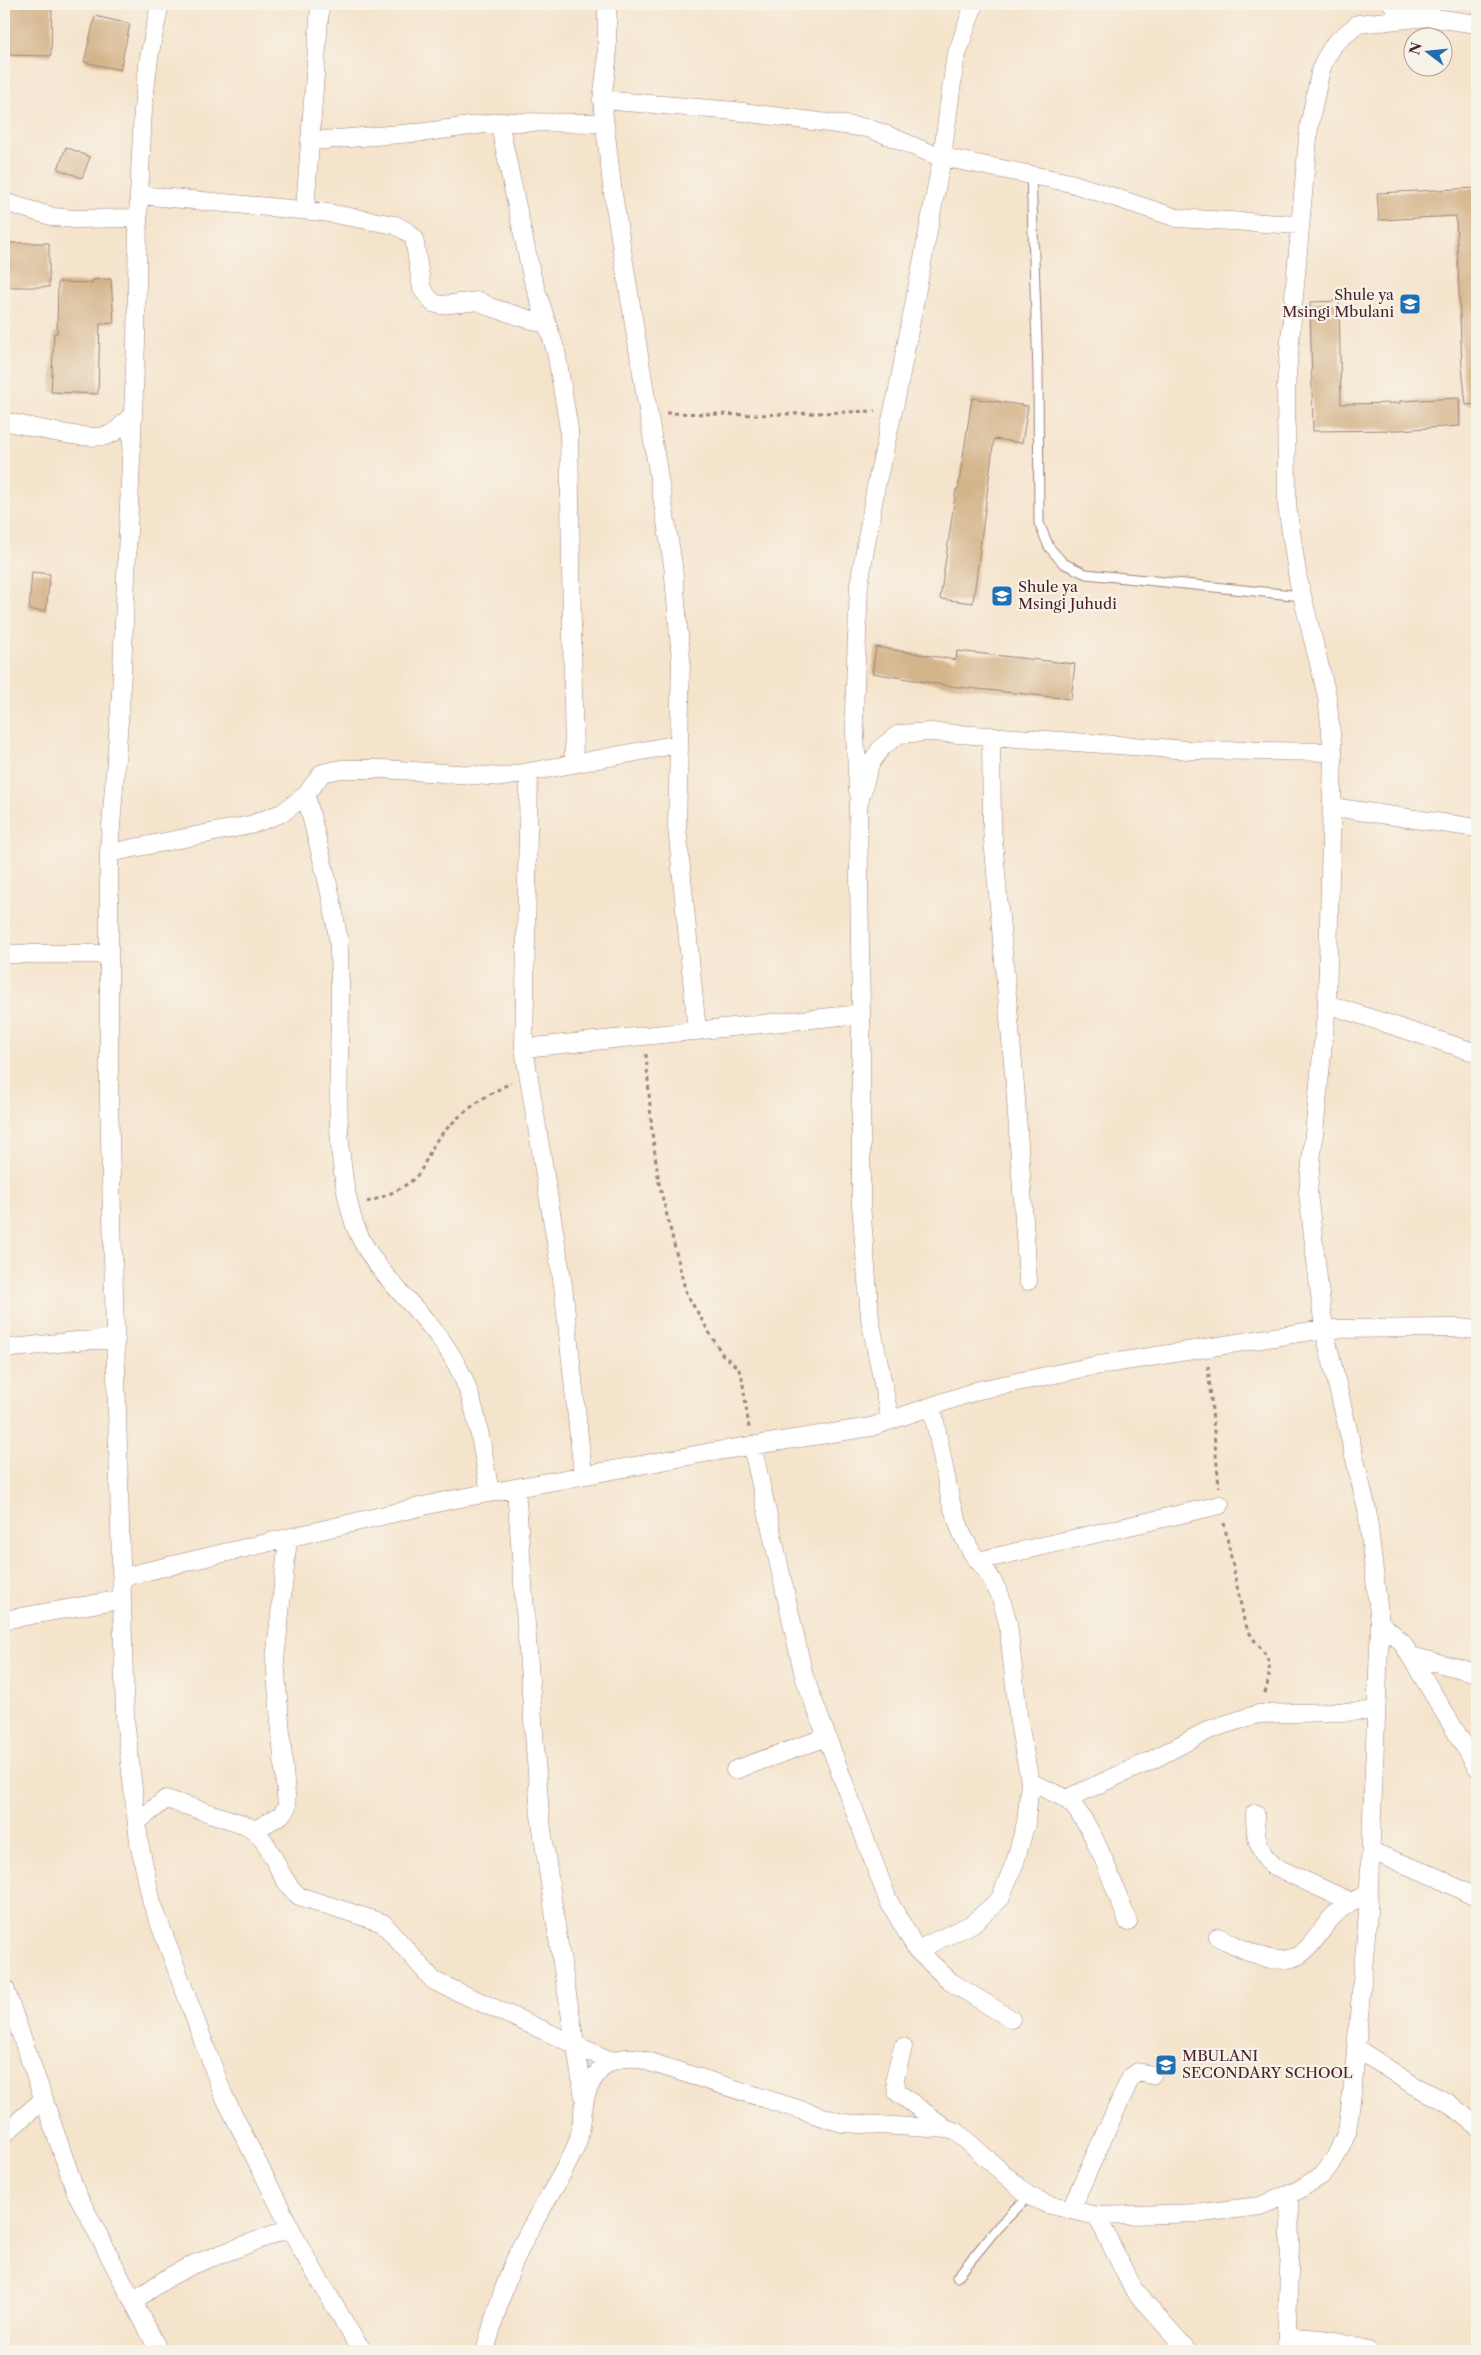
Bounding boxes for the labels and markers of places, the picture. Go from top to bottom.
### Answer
place label: Shule ya Msingi Mbulani [1282,285,1394,321]
school or university icon: Shule ya Msingi Mbulani [1398,292,1422,316]
place label: Shule ya Msingi Juhudi [1018,577,1117,613]
school or university icon: Shule ya Msingi Juhudi [990,584,1014,608]
place label: MBULANI SECONDARY SCHOOL [1182,2046,1353,2082]
school or university icon: MBULANI SECONDARY SCHOOL [1154,2053,1178,2077]

